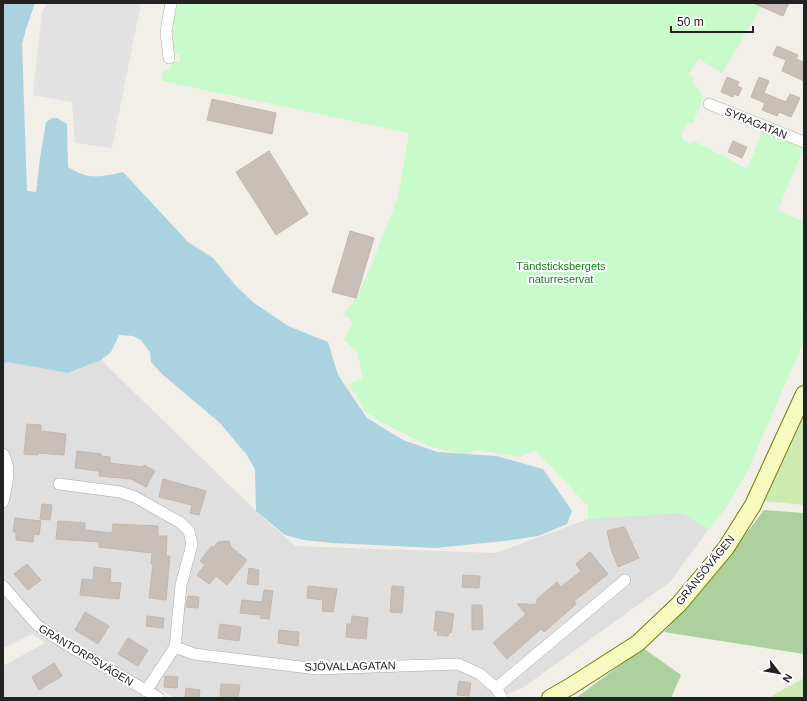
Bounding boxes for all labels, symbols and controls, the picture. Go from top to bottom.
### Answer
scale bar [671,8,753,34]
text: 50 m [677,15,704,29]
street label: SYRAGATAN [723,105,789,141]
park label: Tändsticksbergets naturreservat [516,260,606,285]
street label: GRÄNSÖVÄGEN [673,533,737,607]
street label: GRANTORPSVÄGEN [37,622,135,688]
north arrow [759,653,799,693]
street label: SJÖVALLAGATAN [304,659,396,673]
text: N [780,672,795,685]

